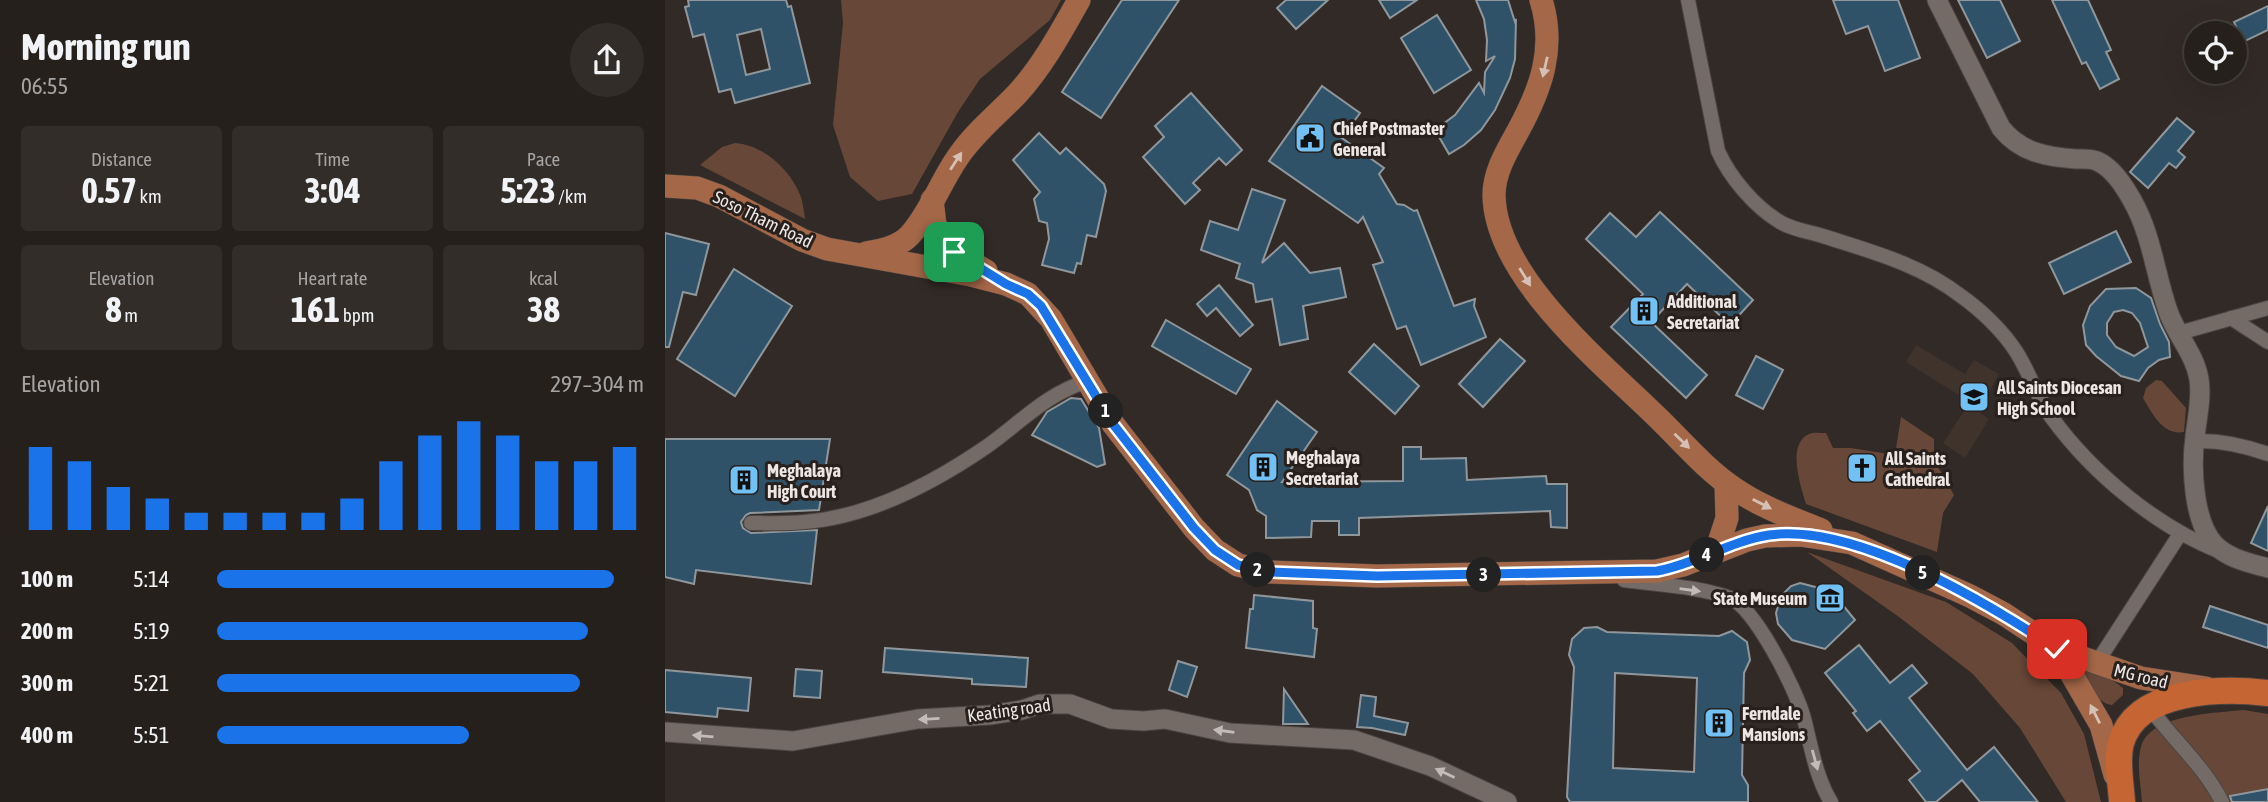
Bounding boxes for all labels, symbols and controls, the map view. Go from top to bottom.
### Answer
map controls [2184,21,2247,84]
button: locate [2184,21,2247,84]
button: share [570,23,644,97]
text: Morning run [21,25,191,68]
one-way arrow [1539,56,1550,78]
text: 06:55 [21,73,68,99]
place label: Chief Postmaster General [1333,118,1445,160]
public building icon: Chief Postmaster General [1293,121,1327,155]
text: Distance [91,148,152,170]
text: Time [315,148,350,170]
text: Pace [527,148,560,170]
one-way arrow [949,152,962,171]
text: 0.57 [81,170,137,210]
text: 3:04 [304,170,361,210]
text: 5:23 [500,170,556,210]
text: km [137,185,162,207]
text: /km [556,185,587,207]
street label: Soso Tham Road [710,186,816,252]
pin [924,222,984,282]
icon: arrive [935,233,973,271]
text: Elevation [89,267,154,289]
text: Heart rate [298,267,367,289]
text: kcal [529,267,558,289]
one-way arrow [1519,268,1532,287]
text: 8 [105,289,122,329]
text: 161 [291,289,340,329]
text: 38 [527,289,560,329]
place label: Additional Secretariat [1666,291,1740,333]
building icon: Additional Secretariat [1627,294,1661,328]
text: m [122,304,138,326]
text: bpm [340,304,374,326]
text: Elevation [21,371,101,397]
text: 297–304 m [550,371,644,397]
place label: All Saints Diocesan High School [1996,377,2122,419]
school or university icon: All Saints Diocesan High School [1957,380,1991,414]
pin: 1 [1089,394,1123,428]
text: 1 [1101,399,1110,421]
one-way arrow [1674,433,1691,450]
place label: Meghalaya Secretariat [1286,447,1360,489]
place label: All Saints Cathedral [1884,448,1950,490]
building icon: Meghalaya Secretariat [1246,450,1280,484]
church icon: All Saints Cathedral [1845,451,1879,485]
place label: Meghalaya High Court [767,460,841,502]
building icon: Meghalaya High Court [727,463,761,497]
one-way arrow [1752,499,1772,510]
pin: 4 [1689,538,1725,572]
text: 4 [1702,543,1711,565]
pin: 2 [1241,552,1275,588]
pin: 5 [1905,556,1941,590]
text: 2 [1253,558,1262,580]
pin: 3 [1467,558,1501,592]
text: 5 [1918,561,1927,583]
text: 3 [1479,563,1488,585]
text: 100 m [21,566,73,592]
text: 5:14 [133,566,170,592]
museum icon: State Museum [1813,581,1847,615]
one-way arrow [1679,584,1701,595]
place label: State Museum [1713,588,1807,609]
text: 200 m [21,618,73,644]
text: 5:19 [133,618,170,644]
pin [2027,619,2087,679]
icon: check [2038,630,2076,668]
street label: MG road [2112,659,2170,693]
text: 300 m [21,670,73,696]
text: 5:21 [133,670,170,696]
street label: Keating road [966,694,1052,726]
place label: Ferndale Mansions [1742,703,1806,745]
one-way arrow [2089,704,2100,724]
building icon: Ferndale Mansions [1702,706,1736,740]
one-way arrow [918,714,940,725]
text: 400 m [21,722,73,748]
text: 5:51 [133,722,170,748]
one-way arrow [1213,726,1235,737]
one-way arrow [692,730,714,741]
one-way arrow [1810,750,1820,771]
one-way arrow [1435,767,1455,779]

